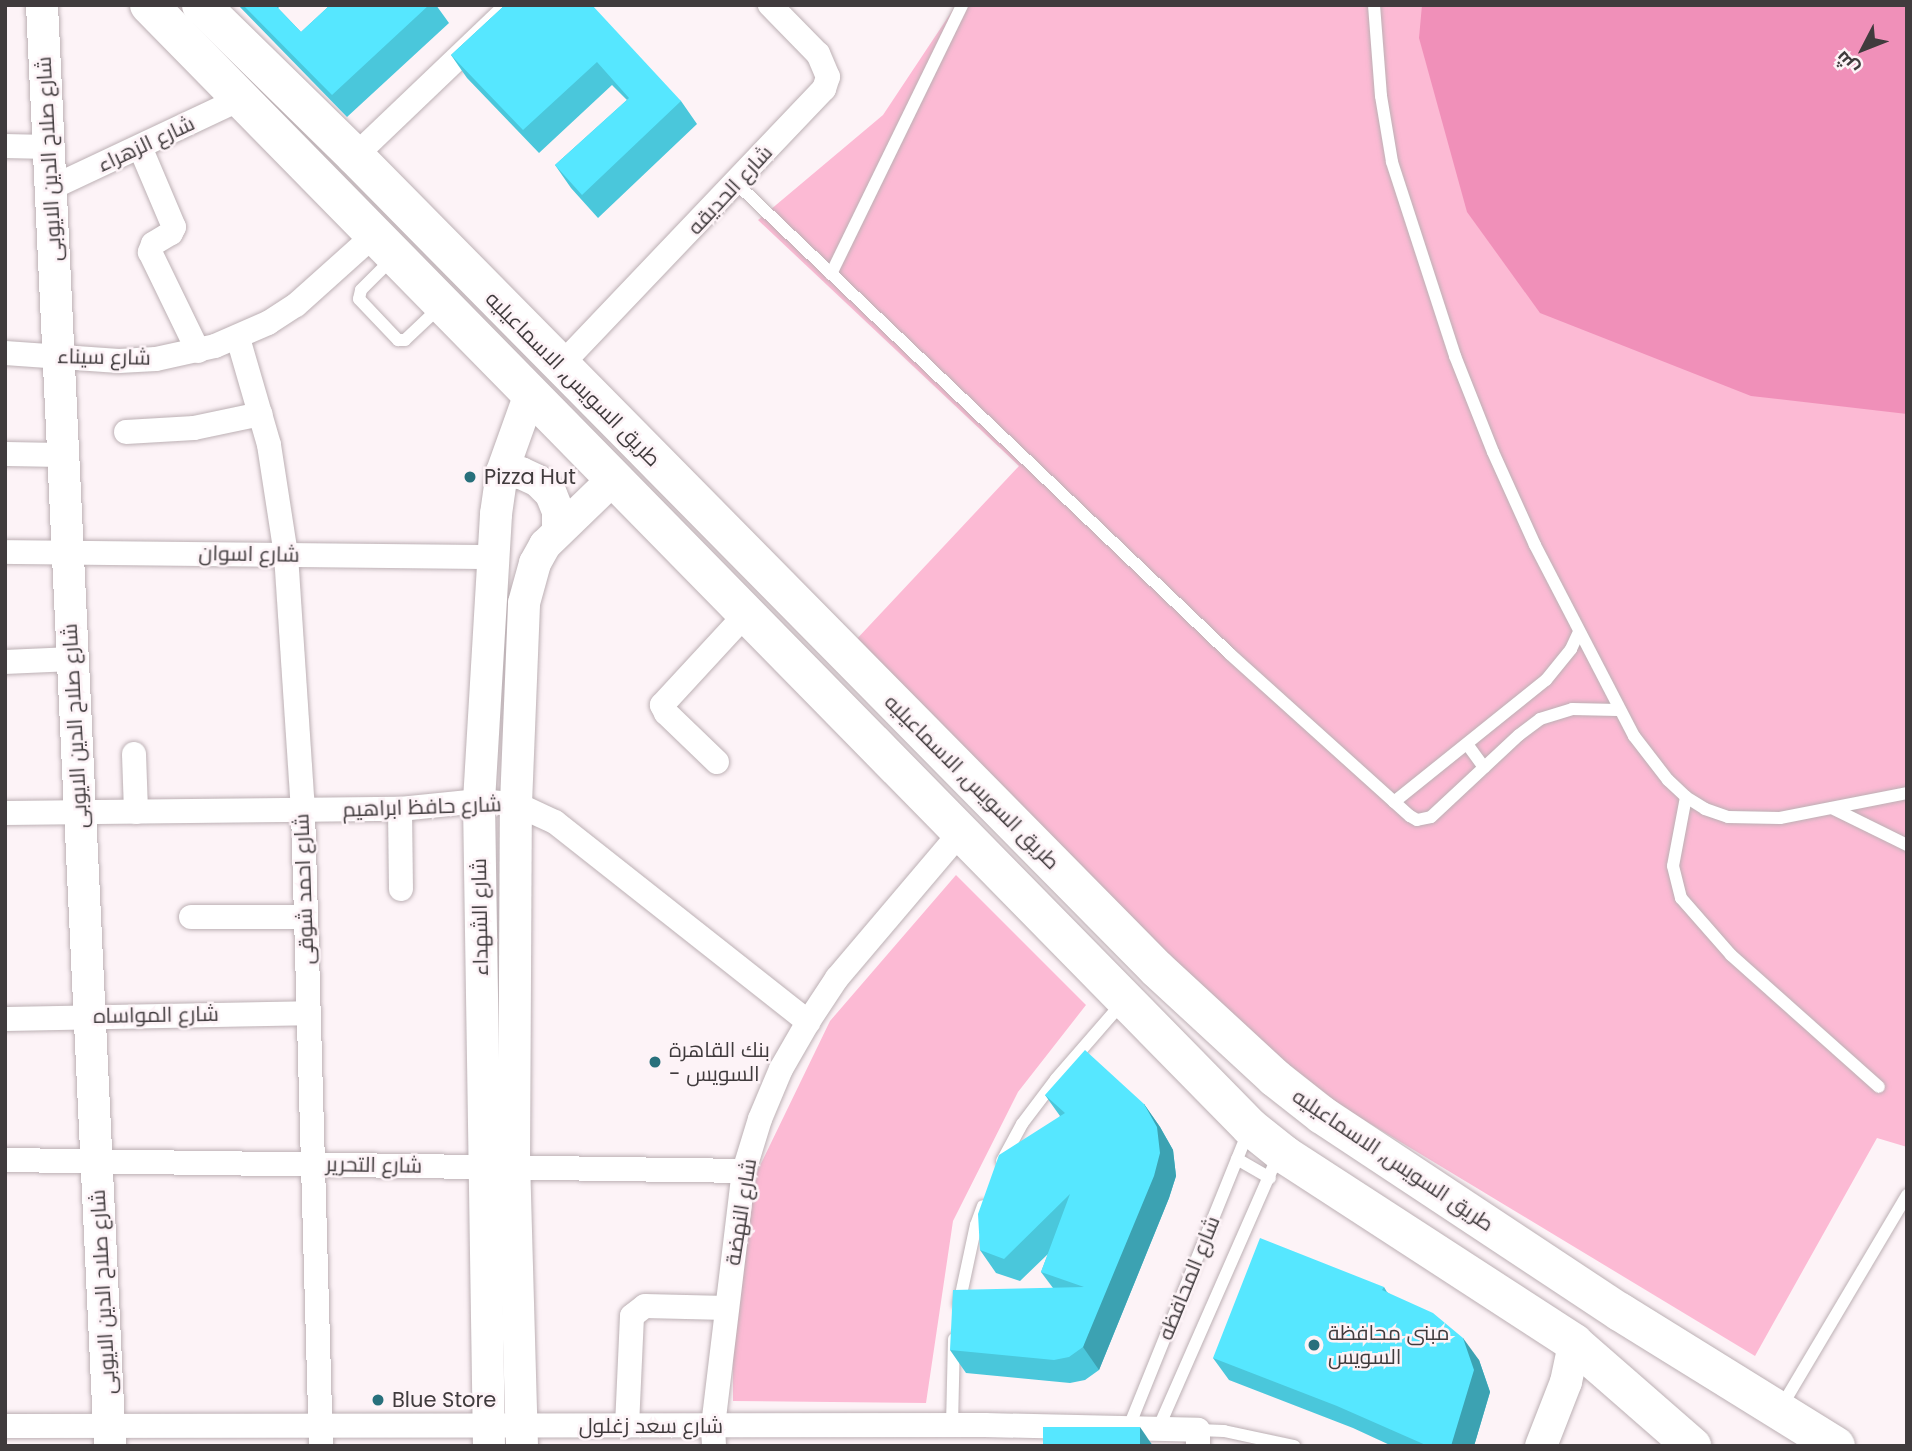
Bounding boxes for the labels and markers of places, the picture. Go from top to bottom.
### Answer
place label: Pizza Hut [484,464,576,490]
marker: Pizza Hut [462,469,478,485]
place label: بنك القاهرة - السويس [669,1037,770,1087]
marker: بنك القاهرة - السويس [647,1054,663,1070]
place label: مبنى محافظة السويس [1328,1320,1450,1370]
marker: مبنى محافظة السويس [1306,1337,1322,1353]
place label: Blue Store [392,1387,496,1413]
marker: Blue Store [370,1392,386,1408]

